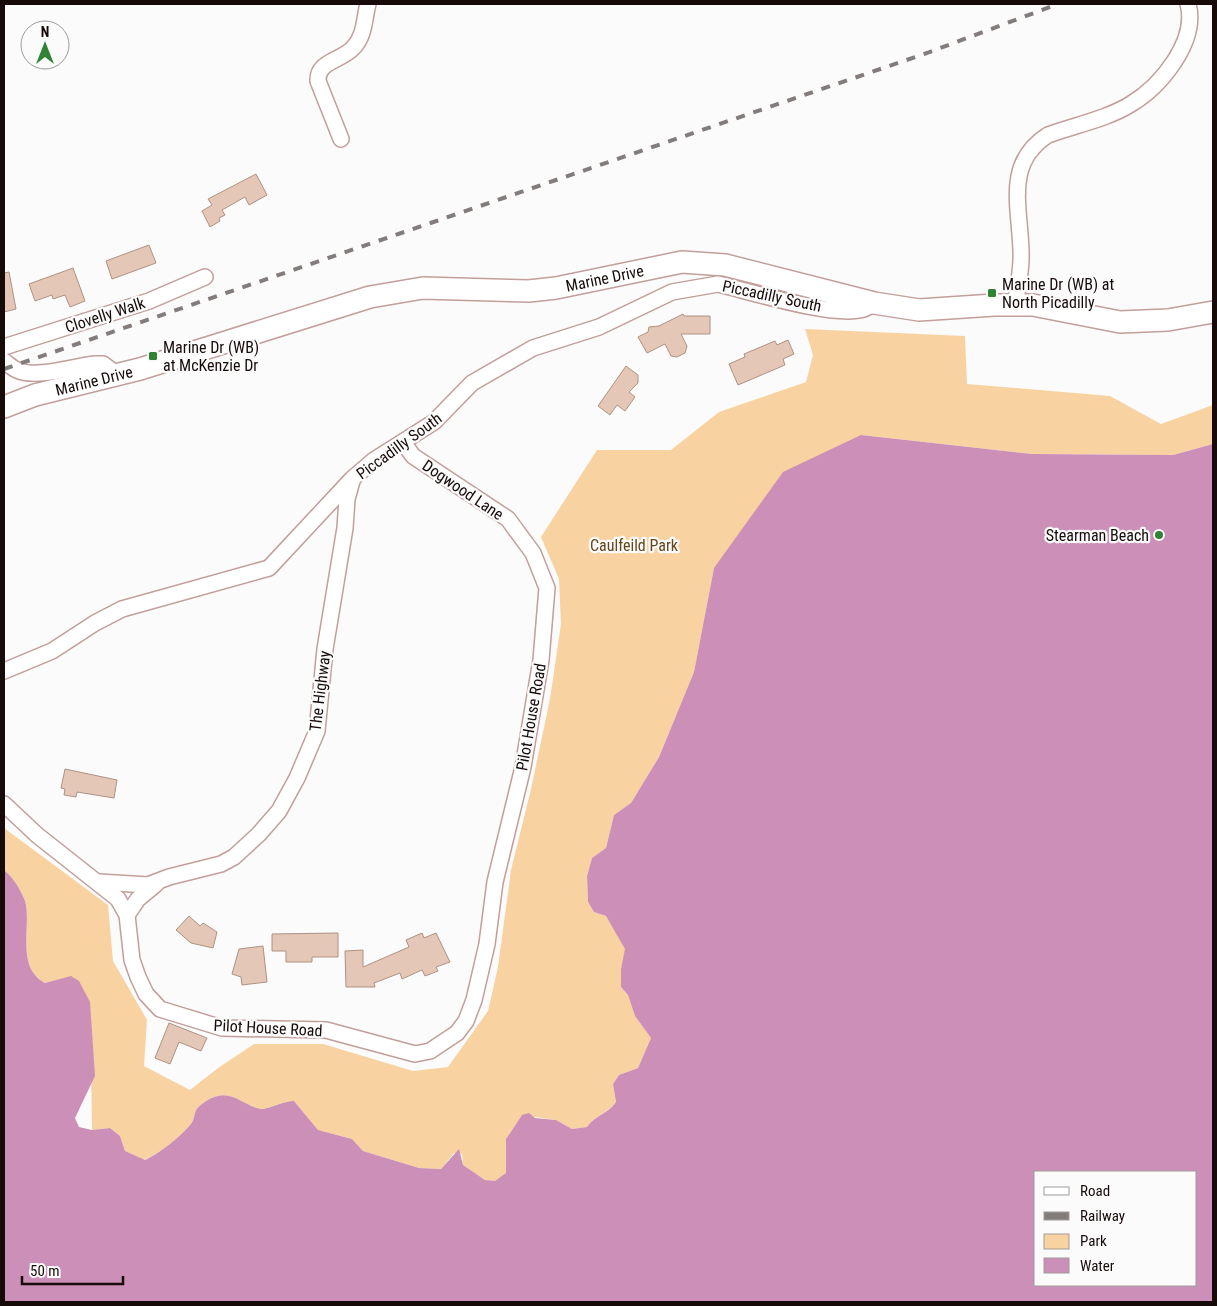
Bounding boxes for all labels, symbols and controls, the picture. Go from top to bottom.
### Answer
north arrow [20,20,70,70]
text: N [41,24,49,40]
street label: Marine Drive [564,261,645,295]
place label: Marine Dr (WB) at North Picadilly [1002,275,1114,312]
street label: Piccadilly South [721,276,823,316]
marker: Marine Dr (WB) at North Picadilly [986,287,998,299]
street label: Clovelly Walk [63,293,148,337]
place label: Marine Dr (WB) at McKenzie Dr [163,338,259,375]
marker: Marine Dr (WB) at McKenzie Dr [147,350,159,362]
street label: Marine Drive [53,362,135,399]
street label: Piccadilly South [353,409,445,483]
street label: Dogwood Lane [419,456,507,524]
place label: Stearman Beach [1046,526,1149,545]
marker: Stearman Beach [1153,529,1165,541]
park label: Caulfeild Park [590,536,679,555]
street label: The Highway [306,649,334,732]
street label: Pilot House Road [512,662,550,772]
street label: Pilot House Road [213,1016,323,1040]
legend [1034,1171,1197,1286]
text: Road [1080,1182,1110,1200]
text: Railway [1080,1207,1125,1225]
text: Park [1080,1232,1107,1250]
scale bar [22,1254,124,1286]
text: Water [1080,1257,1115,1275]
text: 50 m [30,1262,60,1280]

